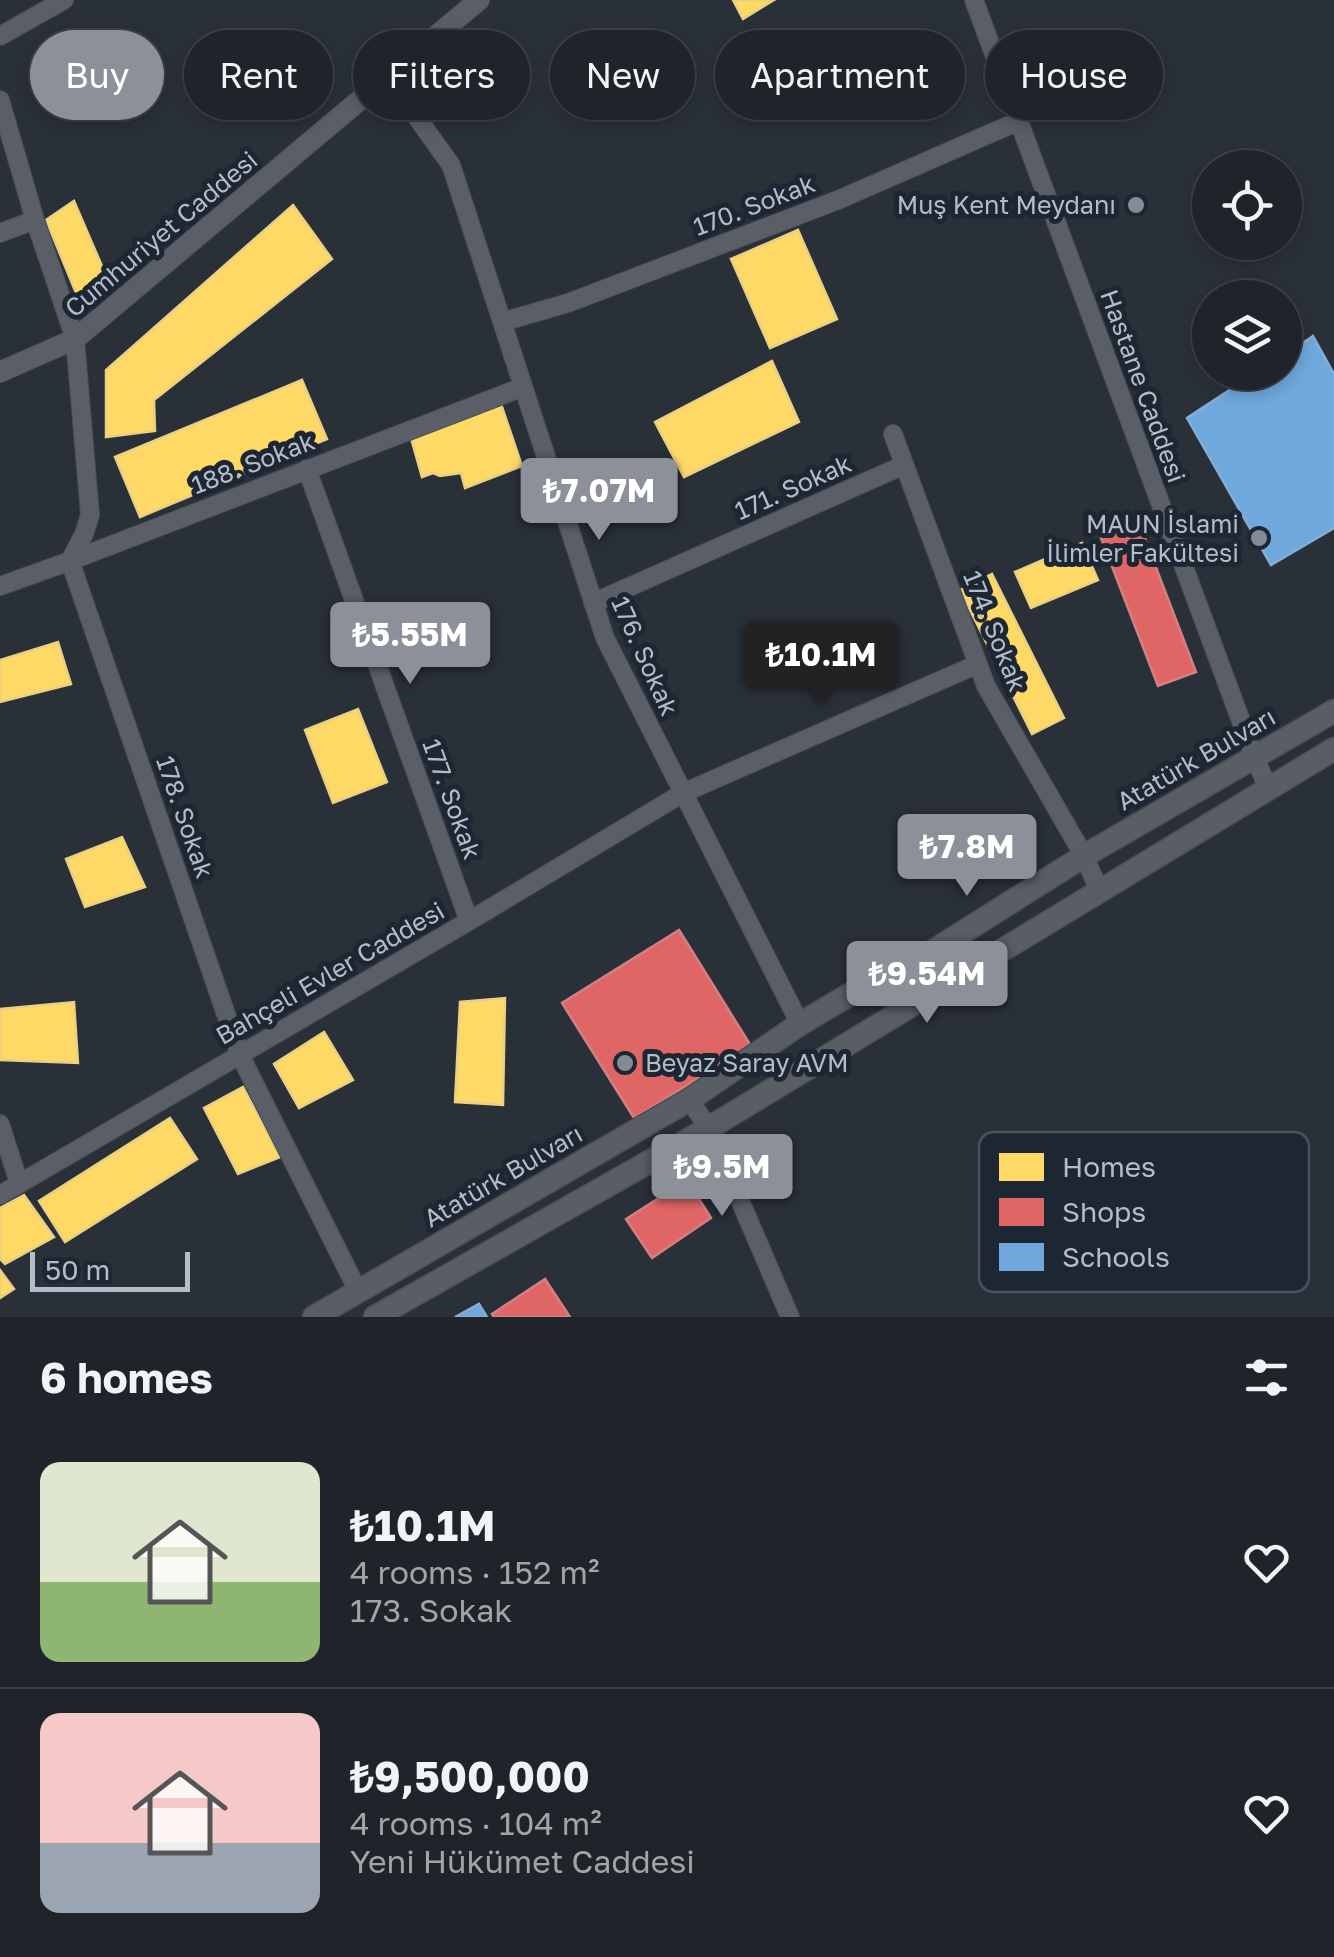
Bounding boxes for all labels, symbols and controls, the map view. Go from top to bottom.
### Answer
chip: Buy [30,30,164,120]
chip: Rent [184,30,333,120]
chip: Filters [353,30,530,120]
chip: New [550,30,695,120]
chip: Apartment [715,30,965,120]
chip: House [985,30,1163,120]
street label: Cumhuriyet Caddesi [58,144,263,323]
map controls [1192,150,1302,390]
button: locate [1192,150,1302,260]
street label: 170. Sokak [689,167,819,242]
place label: Muş Kent Meydanı [897,189,1116,220]
marker: Muş Kent Meydanı [1125,194,1147,216]
button: layers [1192,280,1302,390]
street label: Hastane Caddesi [1094,285,1193,486]
street label: 188. Sokak [187,425,319,500]
street label: 171. Sokak [730,447,856,526]
pin: ₺7.07M [518,458,680,543]
text: ₺7.07M [543,471,655,509]
place label: MAUN İslami İlimler Fakültesi [1046,508,1239,568]
marker: MAUN İslami İlimler Fakültesi [1248,527,1270,549]
street label: 174. Sokak [957,566,1034,696]
street label: 176. Sokak [605,591,686,720]
pin: ₺5.55M [329,602,491,687]
text: ₺5.55M [352,615,468,653]
pin: ₺10.1M [740,622,902,707]
text: ₺10.1M [766,635,876,673]
street label: Atatürk Bulvarı [1111,701,1281,817]
street label: 177. Sokak [416,735,488,863]
street label: 178. Sokak [150,752,221,882]
pin: ₺7.8M [897,814,1037,899]
text: ₺7.8M [920,827,1014,865]
street label: Bahçeli Evler Caddesi [210,894,450,1051]
pin: ₺9.54M [846,941,1008,1026]
text: ₺9.54M [869,954,985,992]
place label: Beyaz Saray AVM [645,1047,848,1078]
marker: Beyaz Saray AVM [614,1052,636,1074]
street label: Atatürk Bulvarı [418,1118,588,1234]
legend [979,1132,1309,1292]
pin: ₺9.5M [652,1134,792,1219]
text: ₺9.5M [674,1147,770,1185]
text: Homes [1062,1150,1156,1183]
text: Shops [1062,1195,1146,1228]
text: Schools [1062,1240,1170,1273]
scale bar [30,1247,190,1292]
text: 50 m [45,1253,110,1286]
icon: filters [1239,1350,1294,1405]
text: 6 homes [40,1352,213,1402]
text: ₺10.1M [350,1500,495,1550]
icon: home [120,1502,240,1622]
icon: heart [1239,1535,1294,1590]
text: 4 rooms · 152 m² [350,1553,599,1591]
text: 173. Sokak [350,1591,512,1629]
text: ₺9,500,000 [350,1751,590,1801]
icon: home [120,1753,240,1873]
icon: heart [1239,1786,1294,1841]
text: 4 rooms · 104 m² [350,1804,602,1842]
text: Yeni Hükümet Caddesi [350,1842,695,1880]

